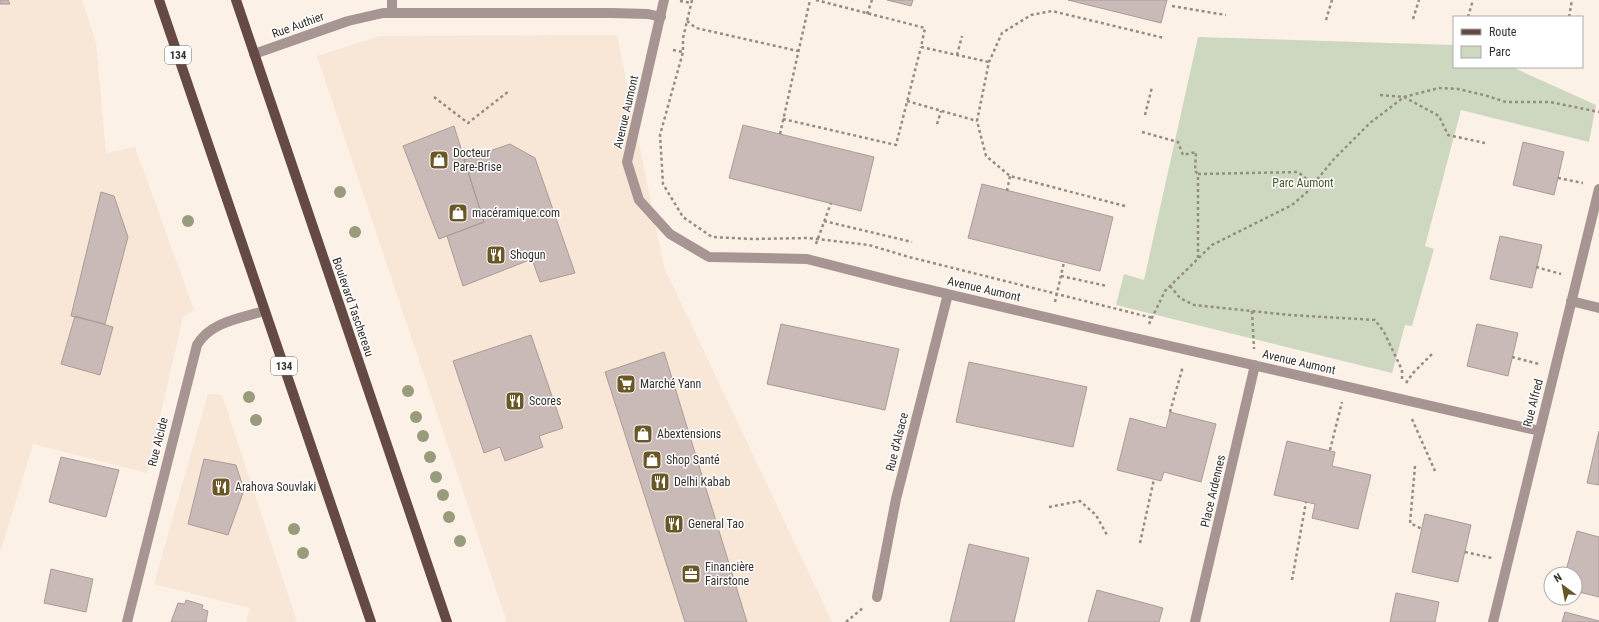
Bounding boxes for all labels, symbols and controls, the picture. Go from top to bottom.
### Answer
street label: Rue Authier [270,9,326,41]
legend [1453,16,1583,68]
text: Route [1489,25,1517,39]
text: Parc [1489,45,1511,59]
road number: 134 [165,46,191,64]
street label: Avenue Aumont [611,74,641,150]
place label: Docteur Pare-Brise [453,146,502,174]
shop icon: Docteur Pare-Brise [428,149,450,171]
park label: Parc Aumont [1272,176,1334,190]
shop icon: macéramique.com [447,202,469,224]
place label: macéramique.com [472,206,560,220]
restaurant icon: Shogun [485,244,507,266]
place label: Shogun [510,248,546,262]
street label: Boulevard Taschereau [329,256,377,359]
street label: Avenue Aumont [946,274,1022,304]
street label: Avenue Aumont [1261,347,1337,377]
road number: 134 [271,357,297,375]
supermarket icon: Marché Yann [615,373,637,395]
place label: Marché Yann [640,377,702,391]
street label: Rue Alfred [1520,377,1546,429]
restaurant icon: Scores [504,390,526,412]
place label: Scores [529,394,561,408]
street label: Rue d'Alsace [883,411,911,473]
street label: Rue Alcide [145,416,171,468]
shop icon: Abextensions [632,423,654,445]
place label: Abextensions [657,427,721,441]
shop icon: Shop Santé [641,449,663,471]
place label: Shop Santé [666,453,720,467]
street label: Place Ardennes [1198,453,1228,529]
restaurant icon: Delhi Kabab [649,471,671,493]
place label: Delhi Kabab [674,475,730,489]
restaurant icon: Arahova Souvlaki [210,476,232,498]
place label: Arahova Souvlaki [235,480,316,494]
restaurant icon: General Tao [663,513,685,535]
place label: General Tao [688,517,744,531]
place label: Financière Fairstone [705,560,754,588]
office icon: Financière Fairstone [680,563,702,585]
north arrow [1543,566,1583,606]
text: N [1552,571,1564,585]

